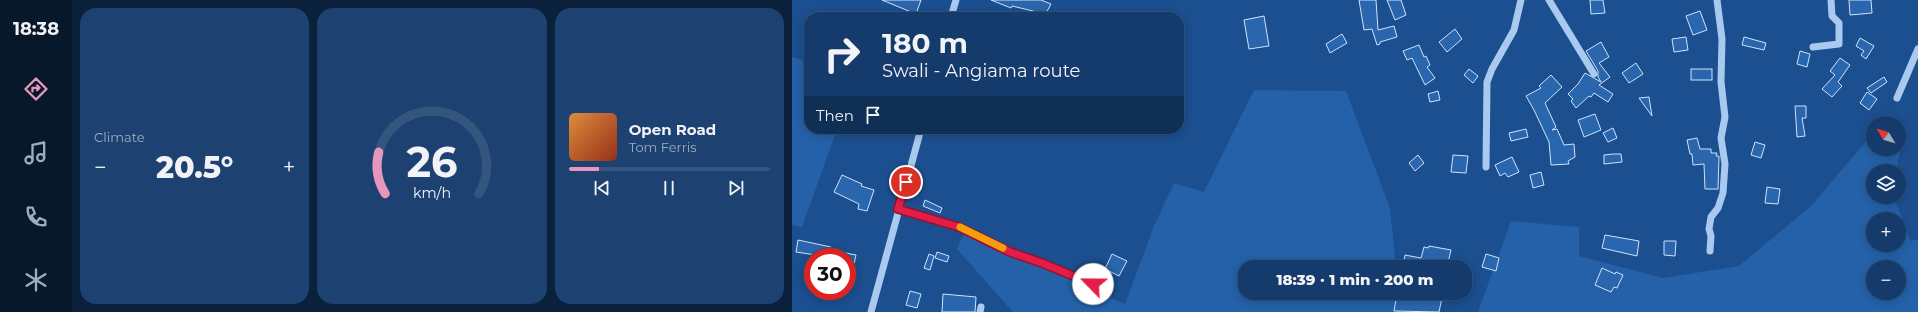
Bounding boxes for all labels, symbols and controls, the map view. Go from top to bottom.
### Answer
text: 18:38 [13,18,59,40]
text: 180 m [882,26,968,60]
icon: right [816,28,868,80]
text: Swali - Angiama route [882,60,1080,82]
icon: directions [22,75,50,103]
icon: arrive [862,104,884,126]
text: Then [816,106,854,125]
north arrow [1866,116,1906,156]
map controls [1866,116,1906,300]
text: Open Road [629,120,716,139]
text: Climate [94,129,145,145]
text: 26 [406,137,458,187]
icon: music [22,139,50,167]
text: Tom Ferris [629,139,697,155]
text: 20.5° [156,149,233,186]
text: − [94,154,107,181]
text: + [283,154,295,181]
button: layers [1866,164,1906,204]
pin [889,165,923,199]
icon: arrive [895,171,917,193]
icon: previous [591,177,613,199]
icon: pause [658,177,680,199]
icon: next [725,177,747,199]
text: km/h [413,184,451,202]
icon: phone [22,203,50,231]
button: + [1866,212,1906,252]
speed limit sign: 30 [804,248,856,300]
button: − [1866,260,1906,300]
position arrow [1072,263,1114,305]
icon: climate [22,266,50,294]
text: 18:39 · 1 min · 200 m [1276,270,1434,289]

